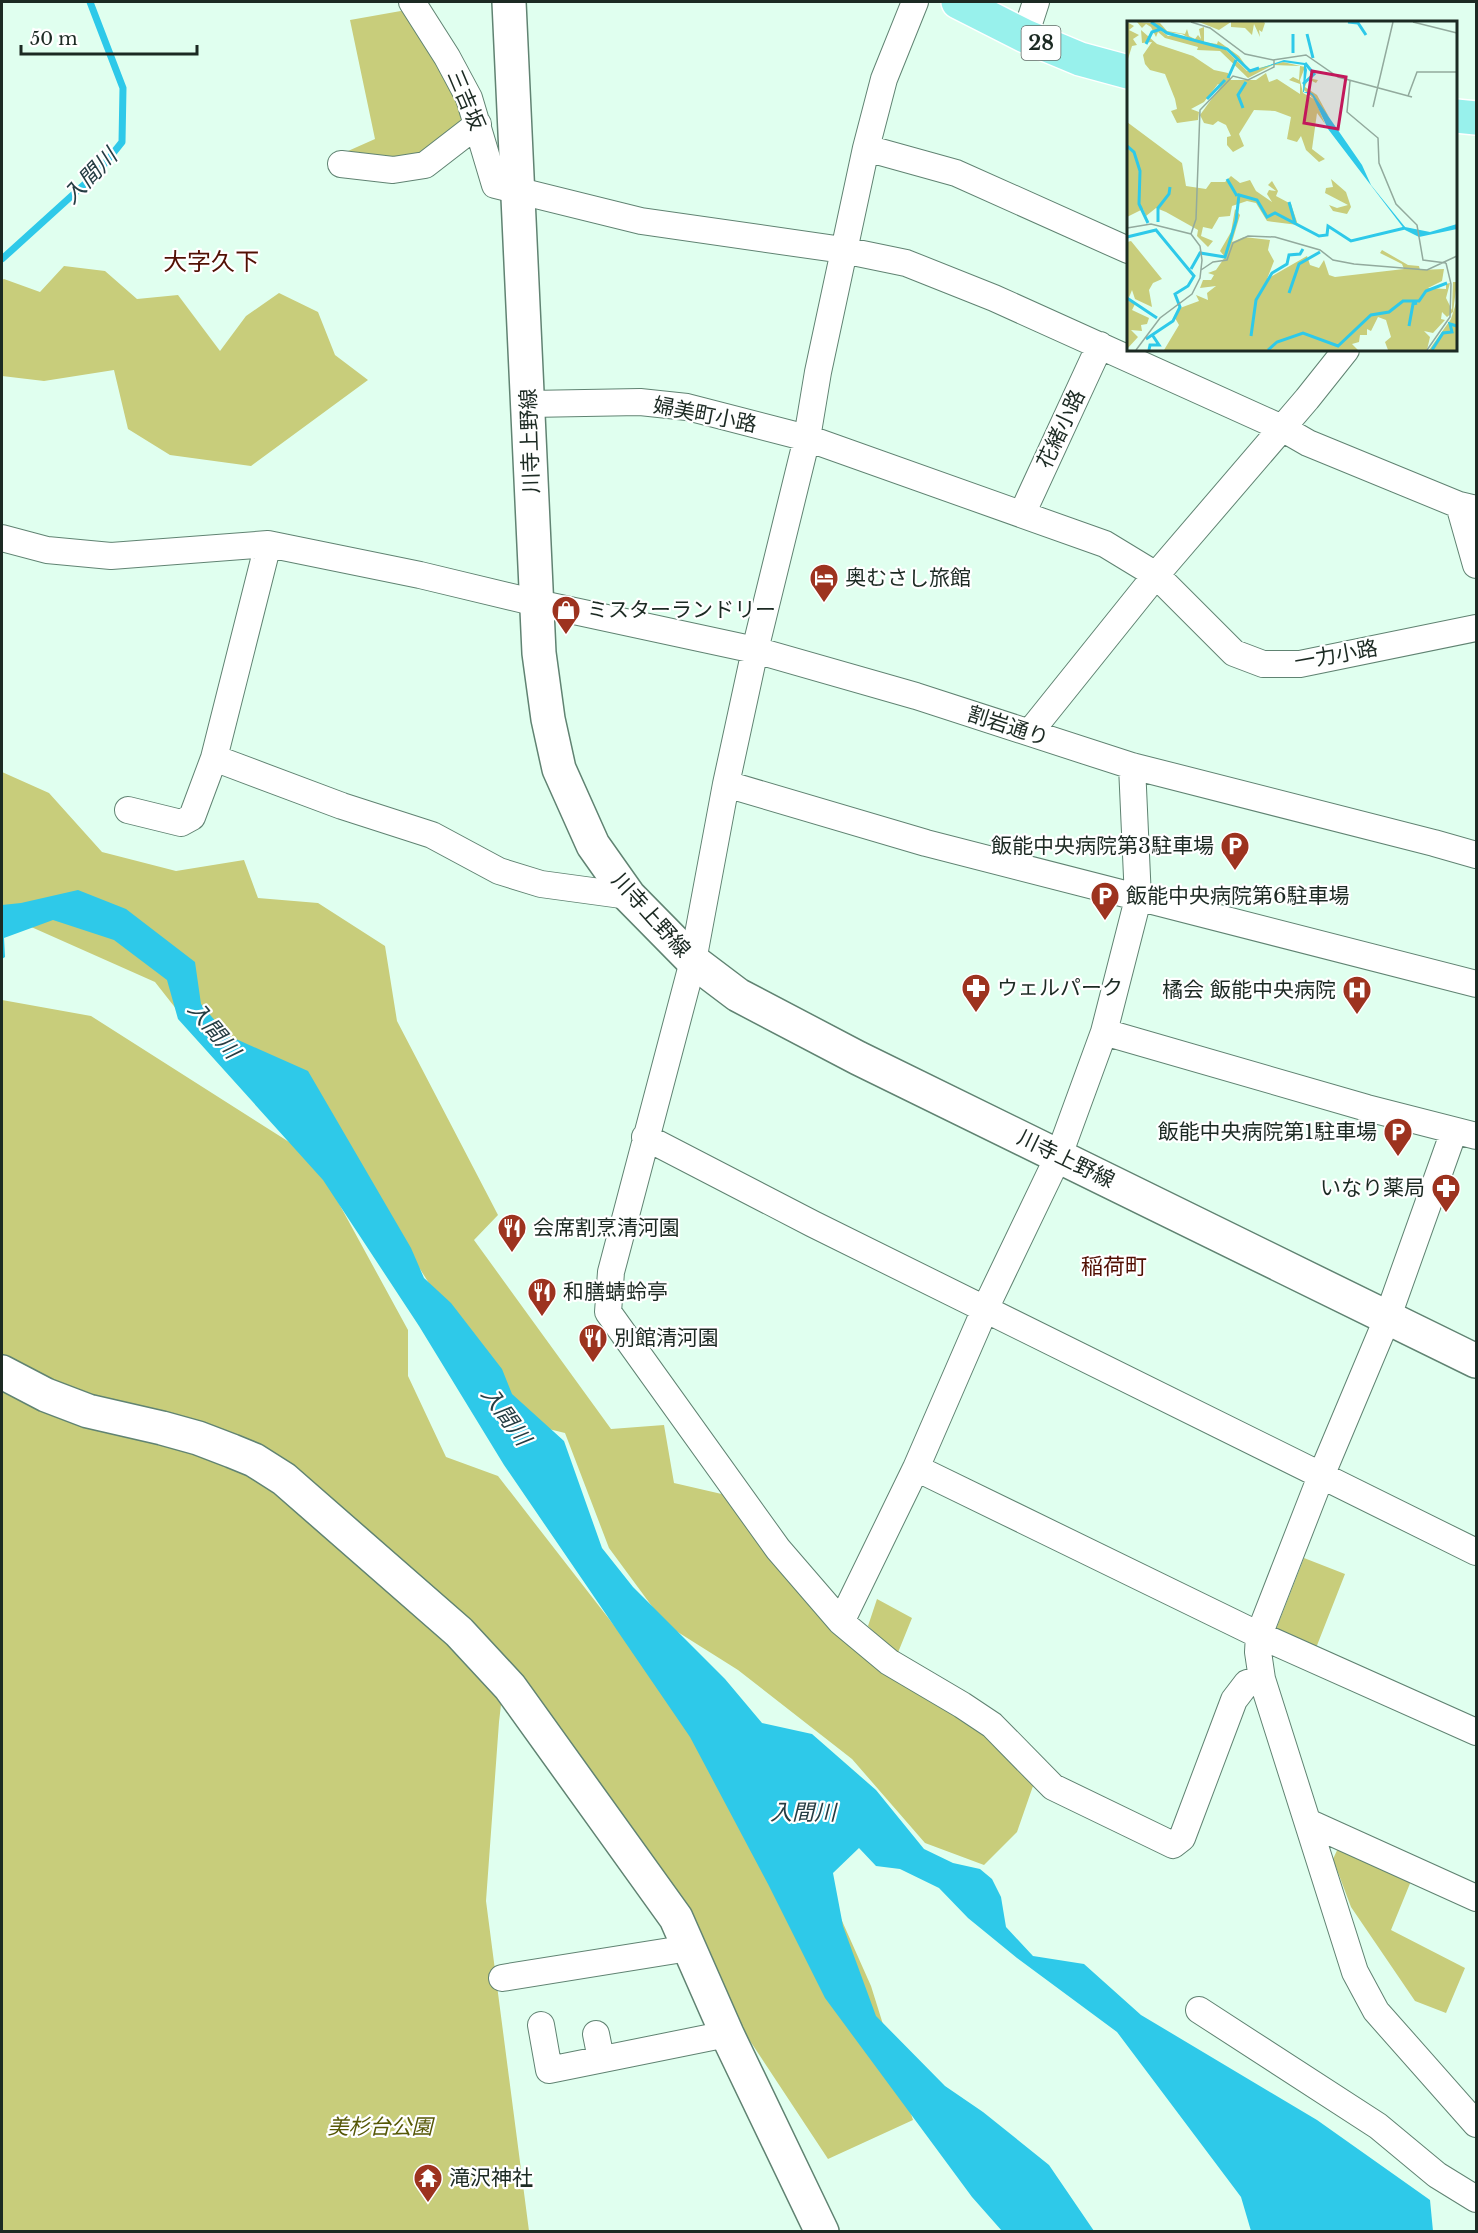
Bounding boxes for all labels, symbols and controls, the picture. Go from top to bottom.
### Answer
scale bar [21,18,196,56]
inset map [1127,21,1457,351]
road number: 28 [1022,26,1060,60]
text: 50 m [30,28,78,50]
street label: 三吉坂 [442,66,490,134]
water label: 入間川 [57,141,124,209]
district label: 大字久下 [163,247,259,276]
street label: 花緒小路 [1031,385,1091,473]
street label: 川寺上野線 [515,388,545,494]
street label: 婦美町小路 [651,392,759,438]
hotel icon: 奥むさし旅館 [808,562,840,604]
place label: 奥むさし旅館 [845,565,971,591]
shop icon: ミスターランドリー [550,594,582,636]
place label: ミスターランドリー [587,597,776,623]
street label: 一力小路 [1292,635,1380,675]
street label: 割岩通り [964,701,1052,751]
parking icon: 飯能中央病院第3駐車場 [1219,830,1251,872]
place label: 飯能中央病院第3駐車場 [991,833,1214,859]
street label: 川寺上野線 [606,867,696,963]
parking icon: 飯能中央病院第6駐車場 [1089,880,1121,922]
place label: 飯能中央病院第6駐車場 [1126,883,1350,909]
pharmacy icon: ウェルパーク [960,972,992,1014]
hospital icon: 橘会 飯能中央病院 [1341,974,1373,1016]
place label: ウェルパーク [997,975,1123,1001]
place label: 橘会 飯能中央病院 [1162,977,1336,1003]
water label: 入間川 [182,996,247,1065]
parking icon: 飯能中央病院第1駐車場 [1382,1116,1414,1158]
place label: 飯能中央病院第1駐車場 [1158,1119,1377,1145]
street label: 川寺上野線 [1013,1124,1119,1194]
pharmacy icon: いなり薬局 [1430,1172,1462,1214]
place label: いなり薬局 [1320,1175,1425,1201]
restaurant icon: 会席割烹清河園 [496,1212,528,1254]
place label: 会席割烹清河園 [533,1215,680,1241]
district label: 稲荷町 [1081,1253,1147,1280]
restaurant icon: 和膳蜻蛉亭 [526,1276,558,1318]
place label: 和膳蜻蛉亭 [563,1279,668,1305]
restaurant icon: 別館清河園 [577,1322,609,1364]
place label: 別館清河園 [614,1325,719,1351]
water label: 入間川 [476,1381,537,1452]
water label: 入間川 [770,1799,838,1826]
park label: 美杉台公園 [328,2114,435,2140]
temple icon: 滝沢神社 [412,2162,444,2204]
place label: 滝沢神社 [449,2165,533,2191]

